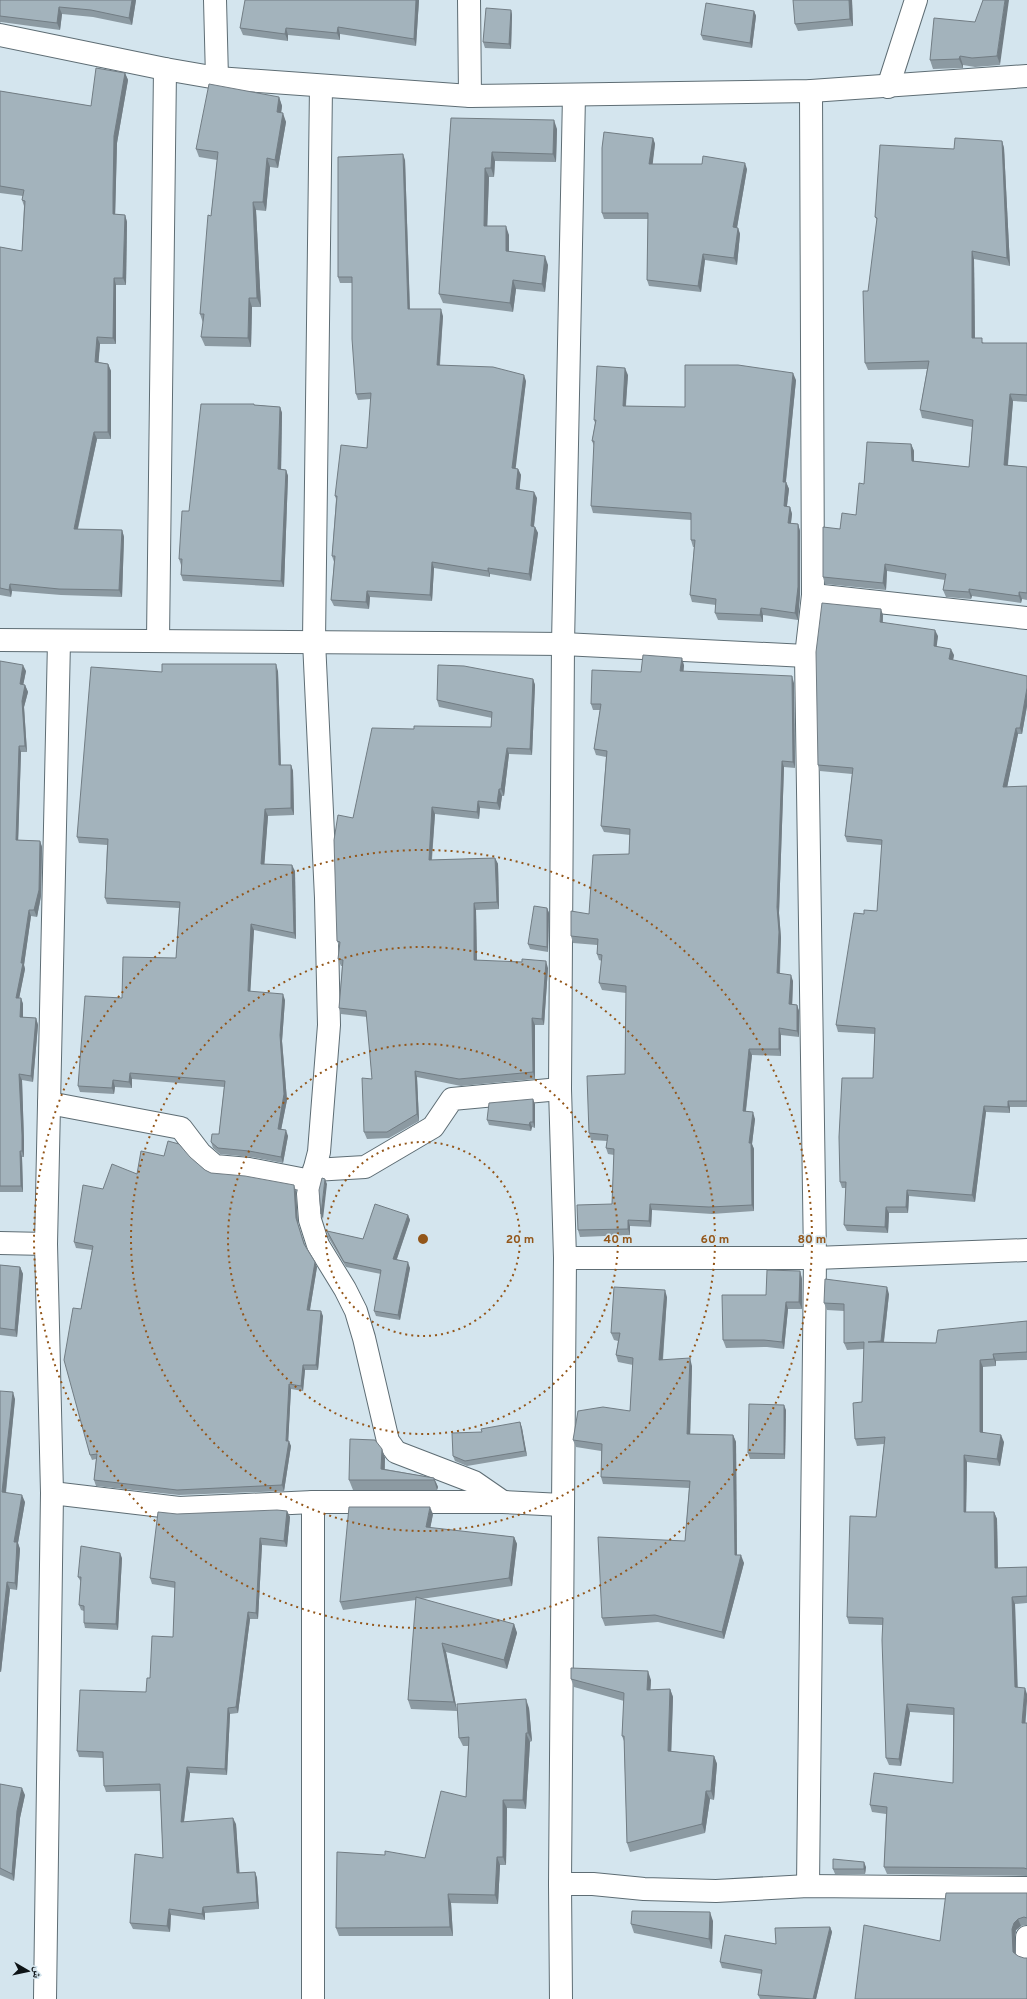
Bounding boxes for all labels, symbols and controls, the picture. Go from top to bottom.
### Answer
centre of rings [416,1232,430,1246]
text: 20 m [506,1232,534,1248]
text: 40 m [603,1232,633,1248]
text: 60 m [701,1232,729,1248]
text: 80 m [798,1232,826,1248]
north arrow [8,1951,48,1991]
text: ش [29,1966,45,1980]

